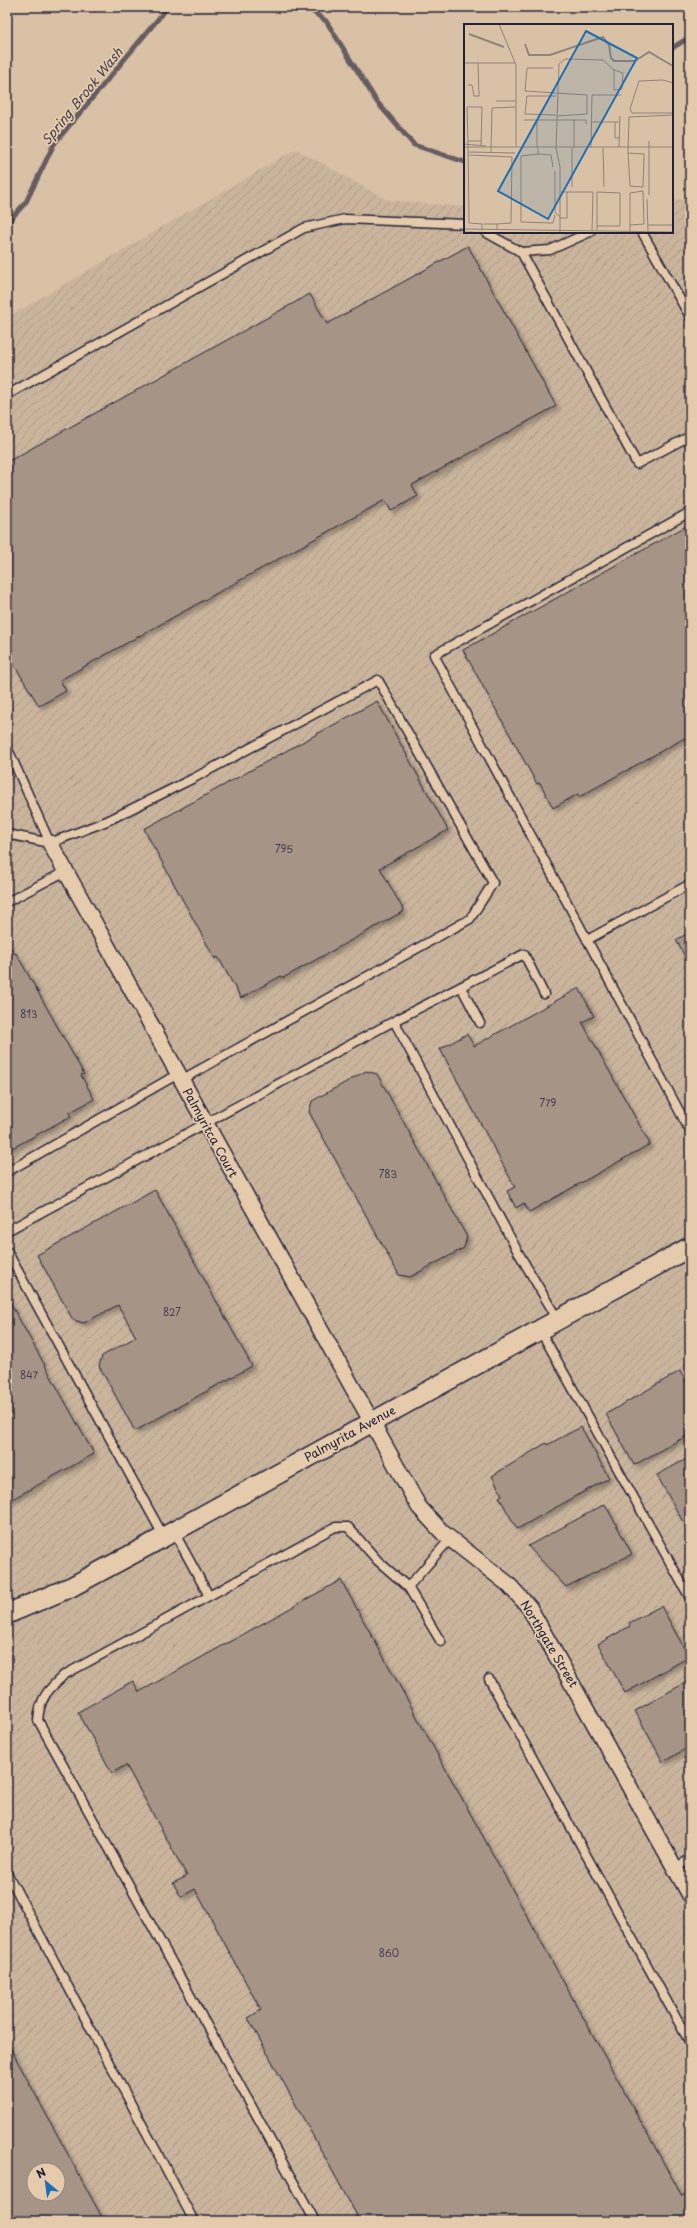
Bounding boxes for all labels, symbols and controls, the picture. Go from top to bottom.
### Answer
inset map [464,24,673,233]
water label: Spring Brook Wash [37,43,127,148]
house number: 795 [275,841,293,856]
house number: 813 [20,1006,38,1021]
street label: Palmyritca Court [179,1084,243,1181]
house number: 779 [540,1095,557,1110]
house number: 783 [379,1166,397,1181]
house number: 827 [163,1304,181,1319]
house number: 847 [20,1367,39,1382]
street label: Palmyrita Avenue [301,1401,398,1466]
street label: Northgate Street [517,1596,583,1691]
house number: 860 [379,1945,399,1960]
north arrow [26,2162,66,2202]
text: N [33,2163,49,2182]

